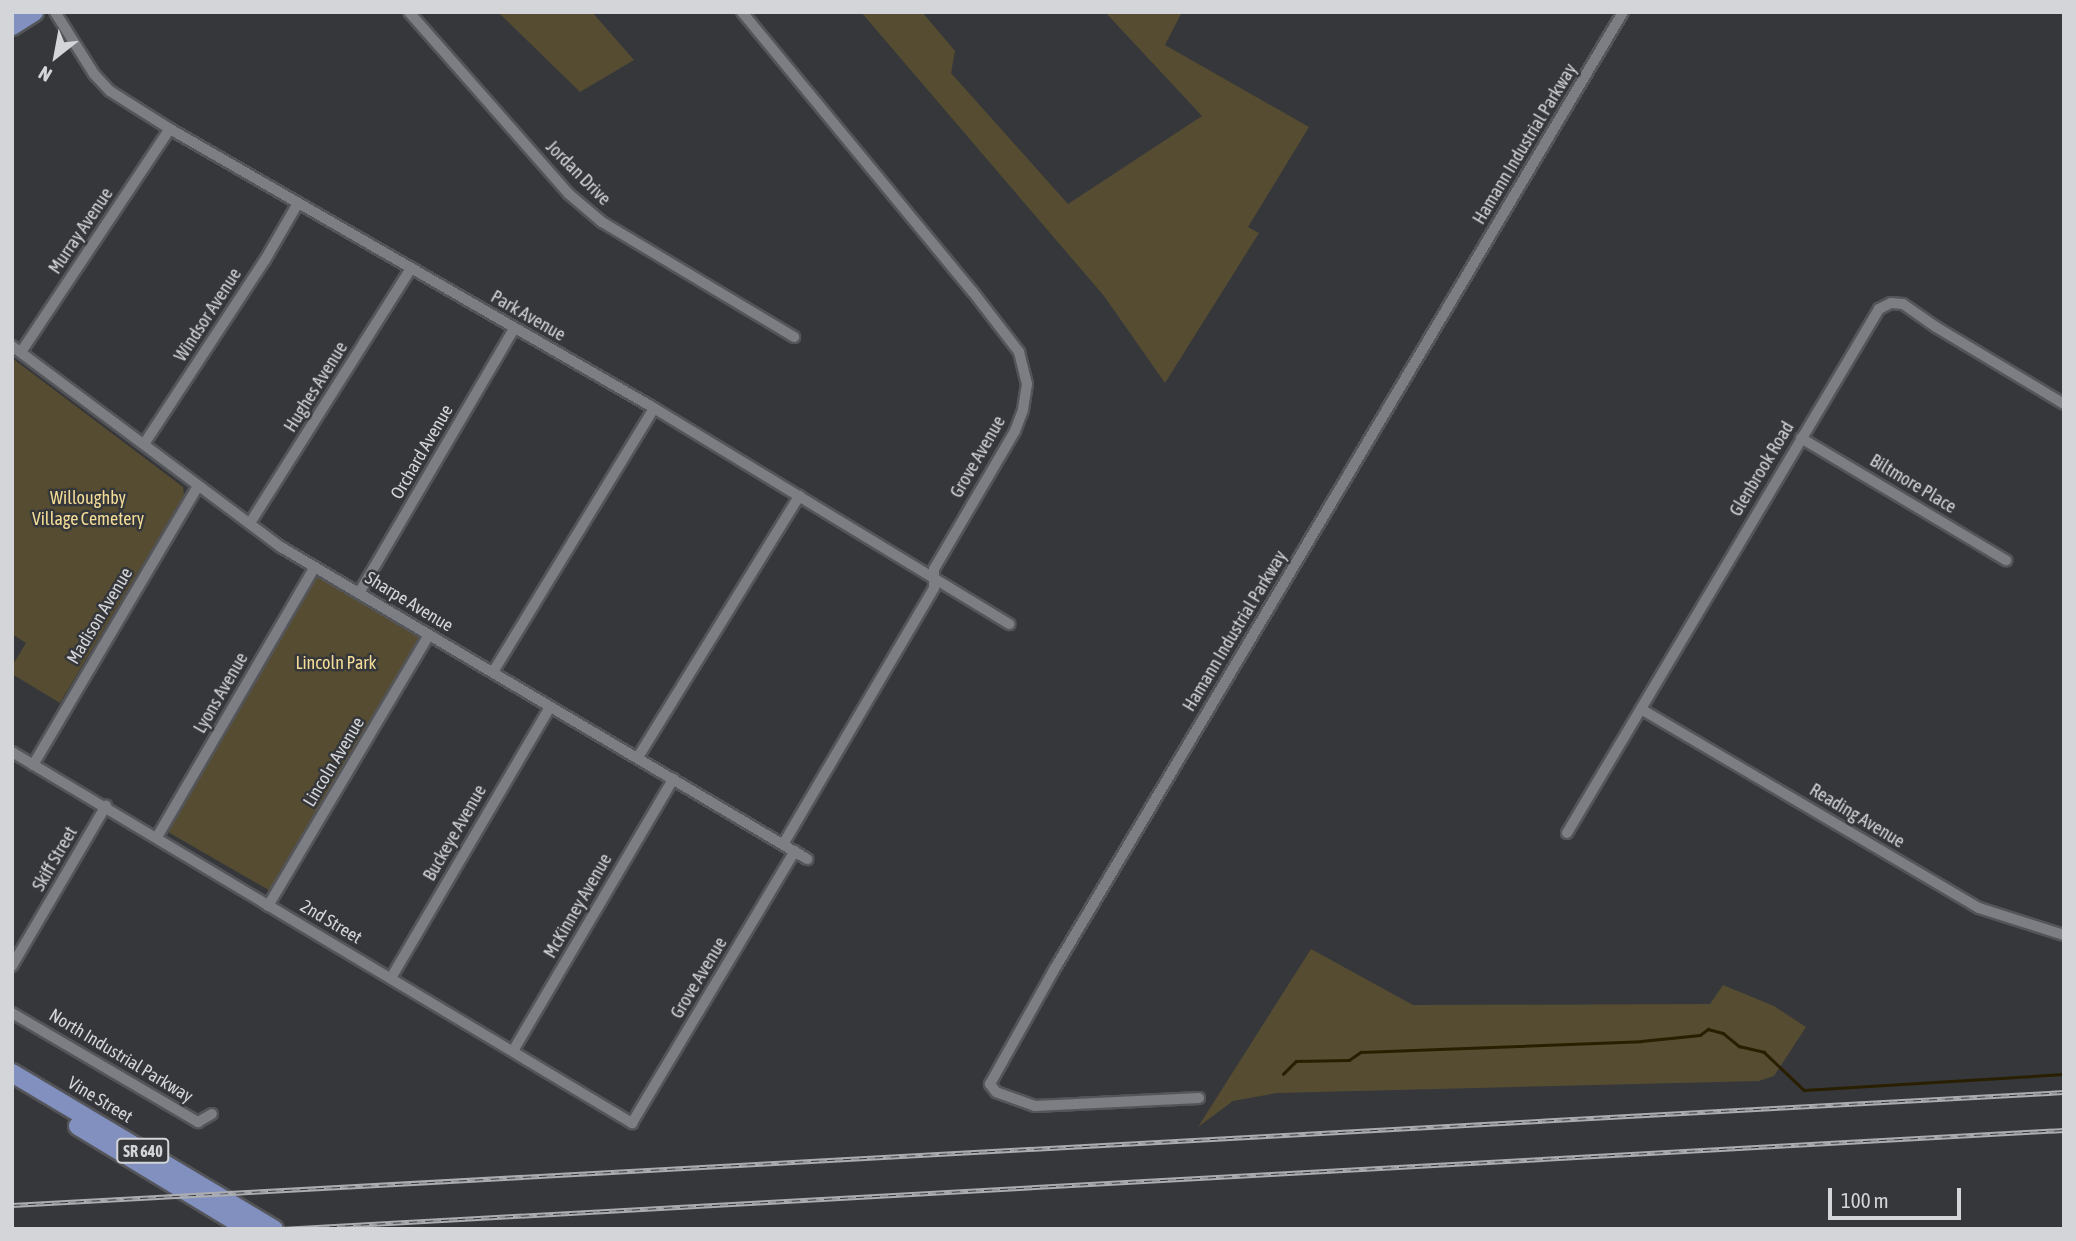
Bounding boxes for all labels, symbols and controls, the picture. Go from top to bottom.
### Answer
north arrow [21,21,91,91]
street label: Hamann Industrial Parkway [1468,60,1582,228]
text: N [35,62,56,86]
street label: Jordan Drive [541,136,615,210]
street label: Murray Avenue [44,184,118,278]
street label: Windsor Avenue [170,264,246,366]
street label: Park Avenue [487,286,569,346]
street label: Hughes Avenue [280,338,352,436]
street label: Orchard Avenue [386,401,458,503]
street label: Grove Avenue [946,412,1010,502]
street label: Glenbrook Road [1725,418,1799,520]
street label: Biltmore Place [1866,450,1960,518]
park label: Willoughby Village Cemetery [32,488,144,530]
street label: Hamann Industrial Parkway [1178,547,1292,715]
street label: Madison Avenue [63,564,137,668]
street label: Sharpe Avenue [361,567,457,637]
street label: Lyons Avenue [189,649,253,737]
park label: Lincoln Park [296,652,376,674]
street label: Lincoln Avenue [299,713,369,811]
street label: Reading Avenue [1806,779,1908,853]
street label: Buckeye Avenue [419,781,491,885]
street label: Skiff Street [28,823,82,895]
street label: McKinney Avenue [539,850,617,962]
street label: 2nd Street [296,895,366,949]
street label: Grove Avenue [666,934,732,1022]
street label: North Industrial Parkway [45,1004,197,1108]
street label: Vine Street [64,1072,136,1128]
road number: SR 640 [115,1138,171,1163]
scale bar [1831,1174,1964,1218]
text: 100 m [1841,1188,1889,1212]

